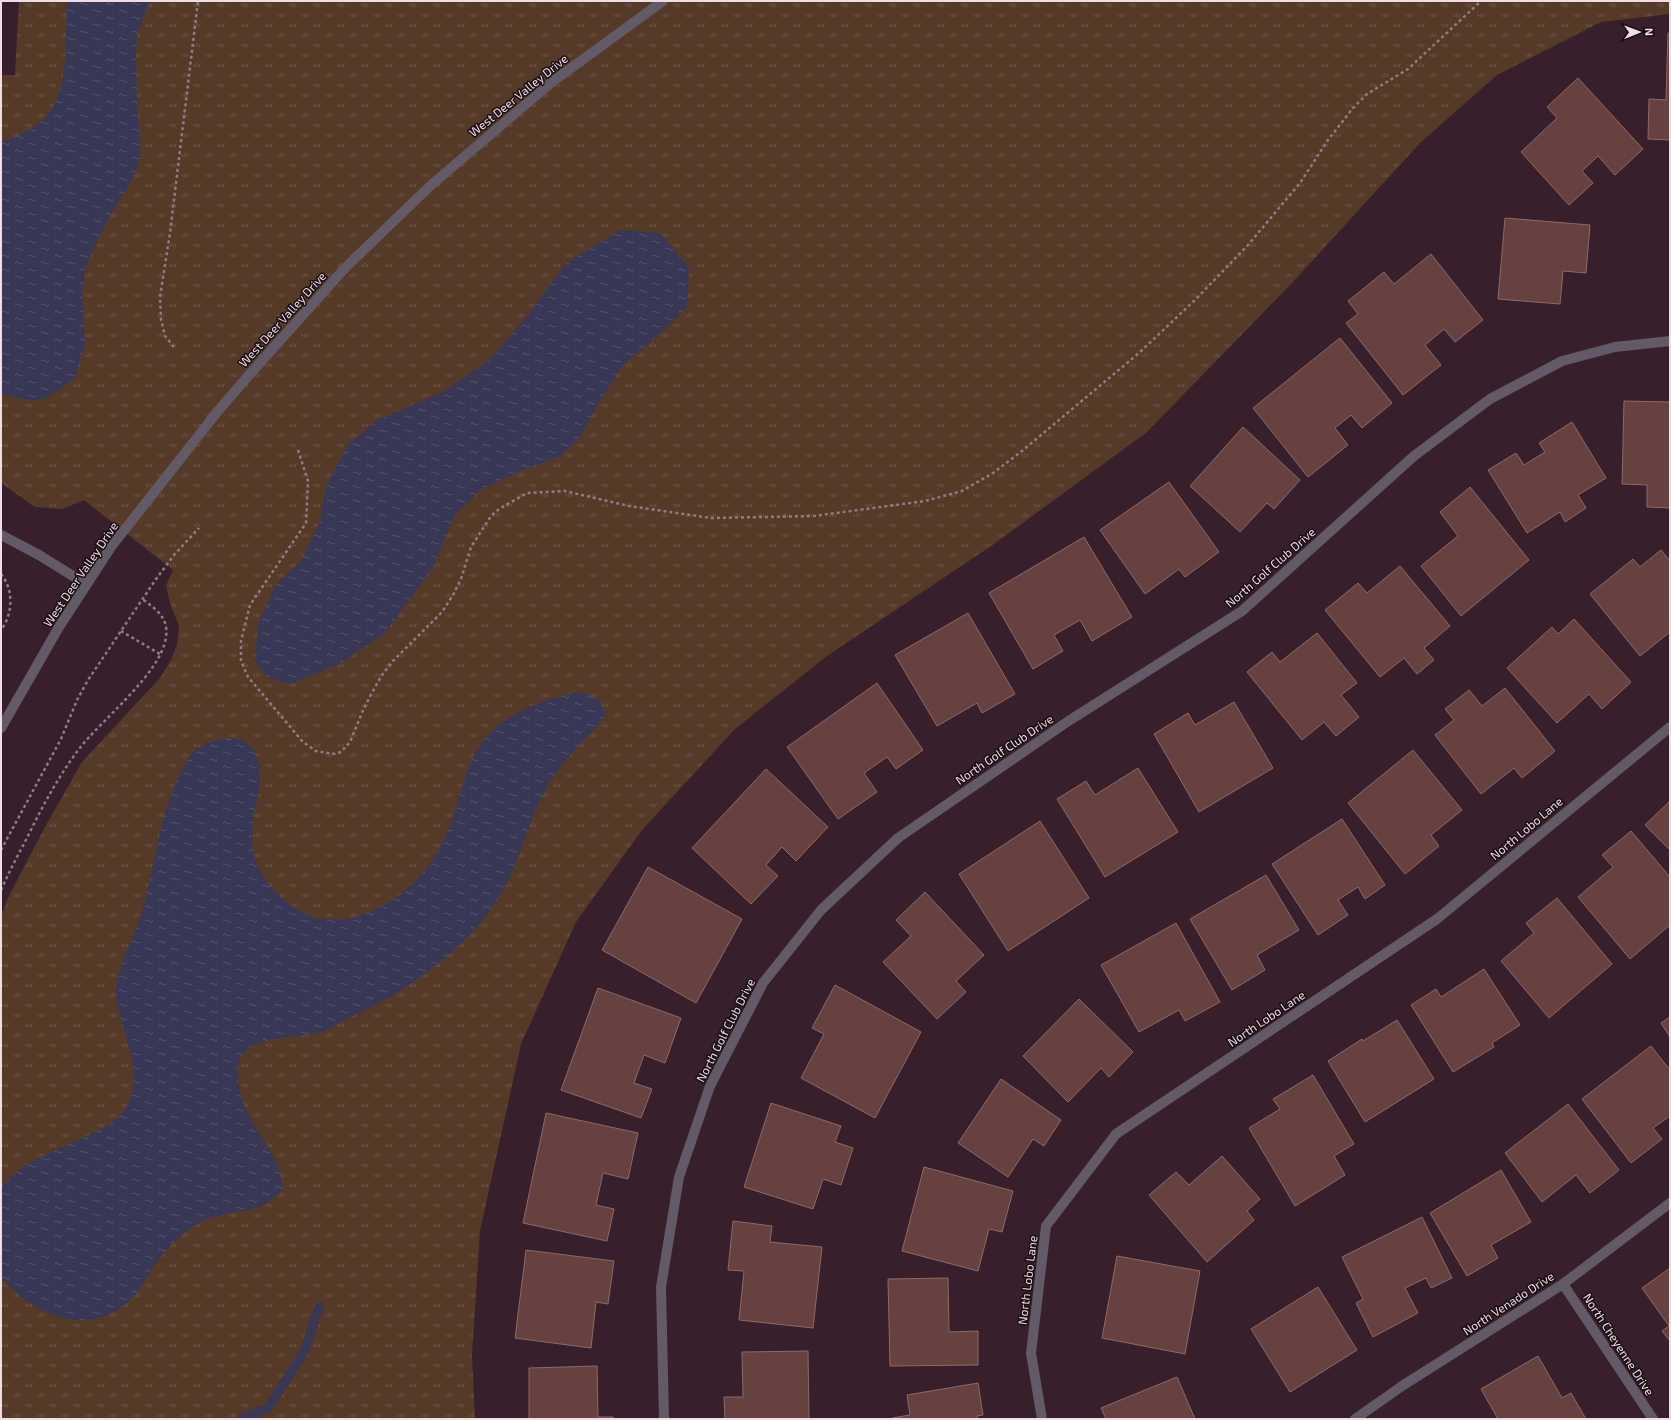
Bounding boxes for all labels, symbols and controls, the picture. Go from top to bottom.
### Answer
north arrow [1619,12,1659,52]
text: N [1643,28,1656,36]
street label: West Deer Valley Drive [466,51,570,139]
street label: West Deer Valley Drive [236,269,328,369]
street label: West Deer Valley Drive [40,519,120,629]
street label: North Golf Club Drive [1222,524,1318,610]
street label: North Golf Club Drive [953,711,1055,787]
street label: North Lobo Lane [1487,794,1565,862]
street label: North Golf Club Drive [693,976,757,1084]
street label: North Lobo Lane [1225,987,1307,1049]
street label: North Lobo Lane [1015,1235,1039,1325]
street label: North Venado Drive [1460,1268,1556,1338]
street label: North Cheyenne Drive [1581,1290,1657,1398]

